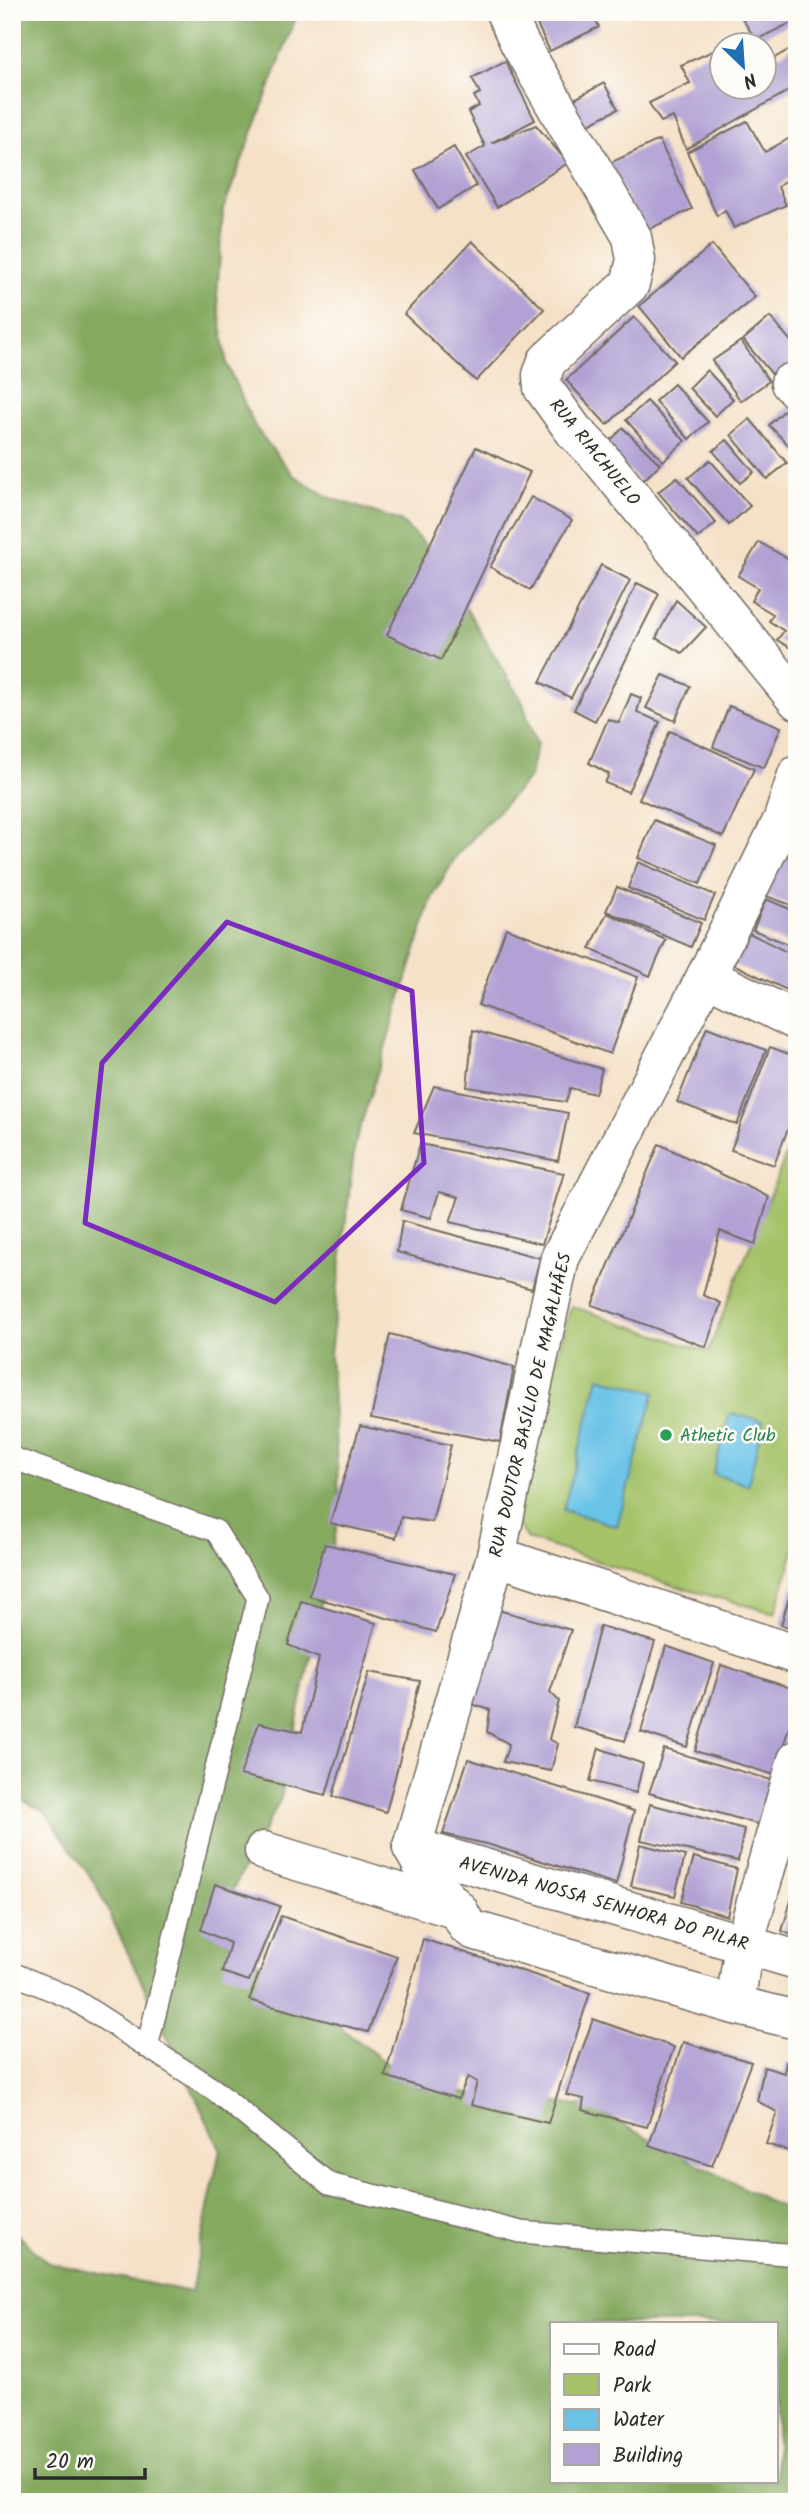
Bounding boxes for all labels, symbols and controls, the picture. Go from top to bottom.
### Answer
north arrow [708,32,778,102]
text: N [738,63,761,96]
street label: RUA RIACHUELO [541,393,646,513]
street label: RUA DOUTOR BASÍLIO DE MAGALHÃES [482,1250,581,1561]
place label: Athetic Club [680,1422,776,1451]
marker: Athetic Club [658,1427,674,1443]
street label: AVENIDA NOSSA SENHORA DO PILAR [456,1849,752,1960]
legend [550,2322,778,2482]
text: Road [613,2334,656,2367]
text: Park [613,2370,651,2403]
text: Water [613,2404,665,2437]
scale bar [35,2437,145,2481]
text: Building [613,2440,683,2473]
text: 20 m [46,2446,94,2479]

